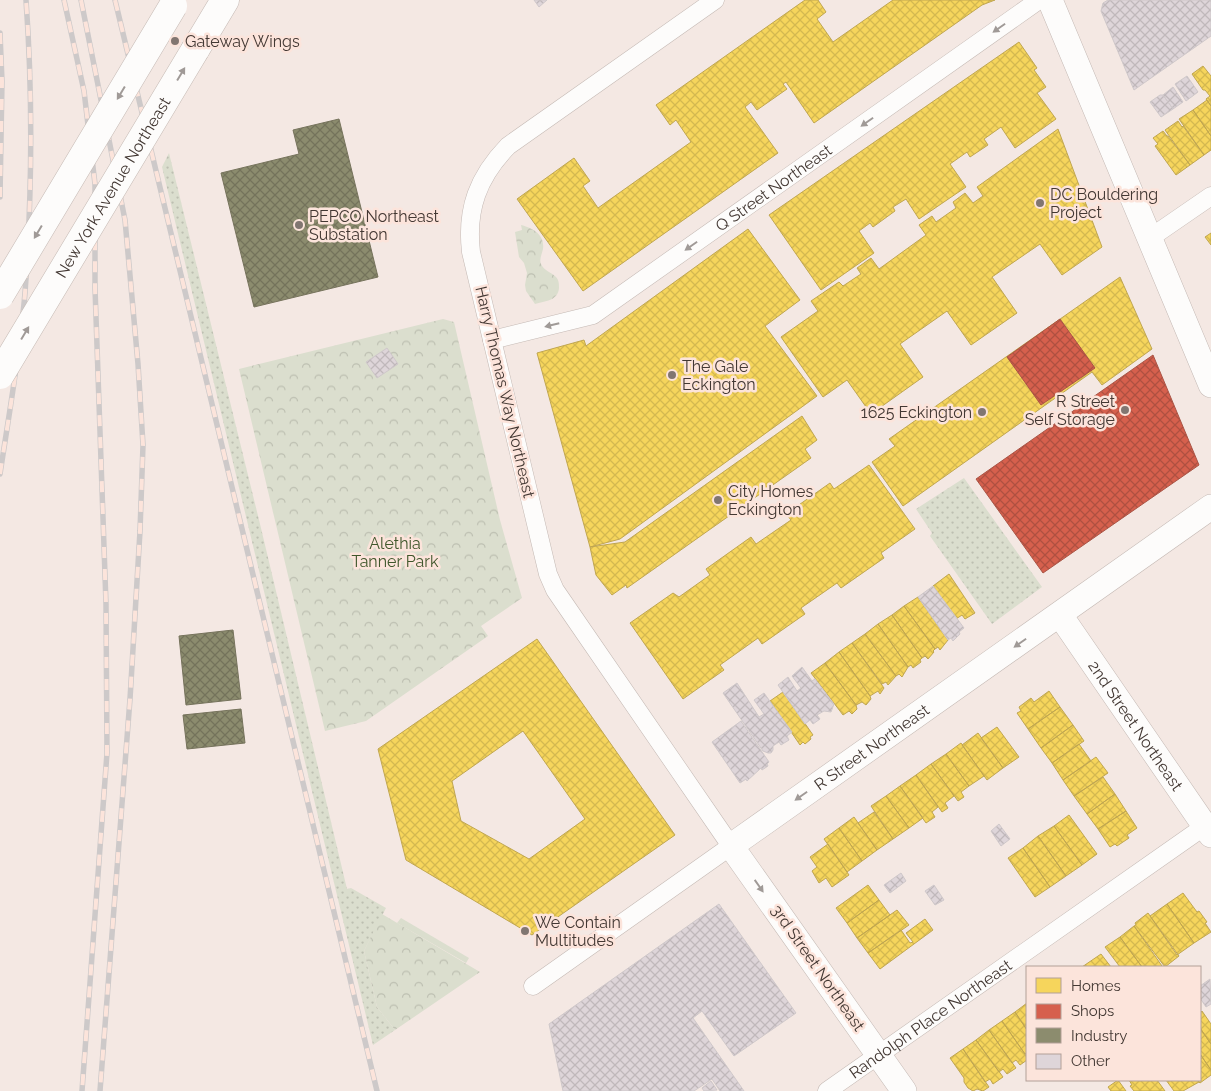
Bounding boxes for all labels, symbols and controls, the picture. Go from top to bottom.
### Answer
one-way arrow [992,23,1006,33]
place label: Gateway Wings [185,32,300,51]
marker: Gateway Wings [169,35,181,47]
one-way arrow [177,68,186,81]
one-way arrow [117,87,126,100]
street label: New York Avenue Northeast [51,93,174,281]
one-way arrow [860,117,873,127]
street label: Q Street Northeast [712,140,836,235]
place label: DC Bouldering Project [1050,185,1158,222]
marker: DC Bouldering Project [1034,197,1046,209]
place label: PEPCO Northeast Substation [309,207,439,244]
marker: PEPCO Northeast Substation [293,219,305,231]
one-way arrow [33,226,42,239]
one-way arrow [684,241,698,251]
street label: Harry Thomas Way Northeast [471,284,539,500]
one-way arrow [544,322,559,330]
one-way arrow [21,327,30,340]
place label: The Gale Eckington [682,357,756,394]
marker: The Gale Eckington [666,369,678,381]
place label: R Street Self Storage [1025,392,1116,429]
place label: 1625 Eckington [861,403,972,422]
marker: R Street Self Storage [1119,404,1131,416]
marker: 1625 Eckington [976,406,988,418]
place label: City Homes Eckington [728,482,813,519]
marker: City Homes Eckington [712,494,724,506]
park label: Alethia Tanner Park [352,534,439,571]
one-way arrow [1013,638,1026,648]
street label: 2nd Street Northeast [1085,657,1187,795]
street label: R Street Northeast [810,699,933,794]
one-way arrow [794,791,808,801]
one-way arrow [754,879,764,892]
street label: 3rd Street Northeast [767,901,869,1035]
place label: We Contain Multitudes [535,913,621,950]
marker: We Contain Multitudes [519,925,531,937]
street label: Randolph Place Northeast [845,955,1016,1082]
legend [1026,966,1201,1081]
text: Homes [1071,977,1121,995]
text: Shops [1071,1002,1114,1020]
text: Industry [1071,1027,1127,1045]
text: Other [1071,1052,1111,1070]

